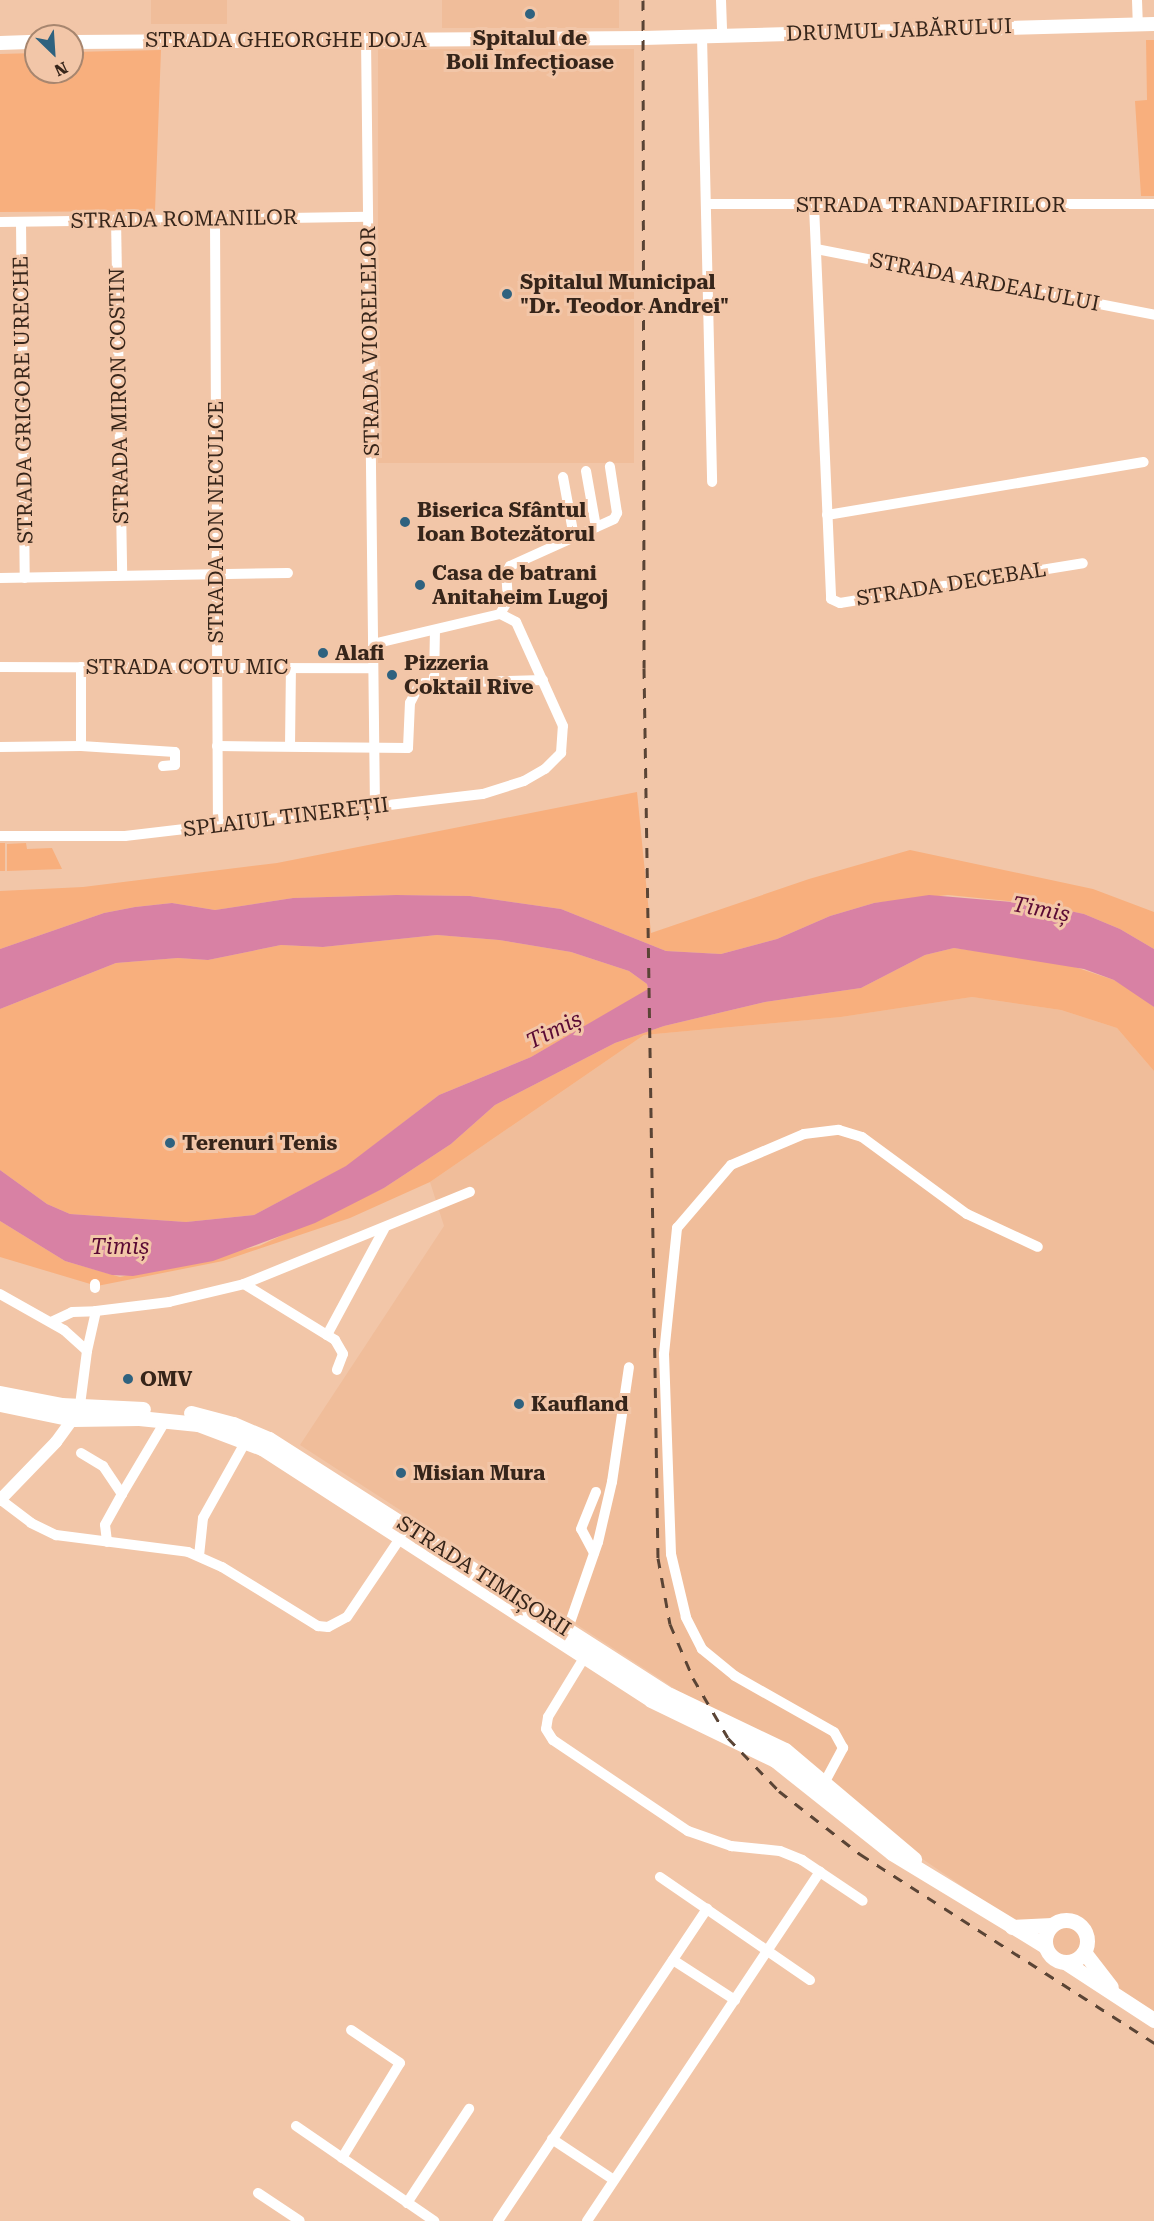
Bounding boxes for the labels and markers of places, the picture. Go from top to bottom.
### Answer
marker: Spitalul de Boli Infecțioase [521,5,539,23]
place label: Spitalul de Boli Infecțioase [446,25,614,75]
place label: Spitalul Municipal "Dr. Teodor Andrei" [520,269,729,319]
marker: Spitalul Municipal "Dr. Teodor Andrei" [498,285,516,303]
place label: Biserica Sfântul Ioan Botezătorul [417,497,595,547]
marker: Biserica Sfântul Ioan Botezătorul [398,515,412,529]
place label: Casa de batrani Anitaheim Lugoj [432,560,608,610]
marker: Casa de batrani Anitaheim Lugoj [413,578,427,592]
place label: Alafi [335,640,384,666]
marker: Alafi [316,646,330,660]
place label: Pizzeria Coktail Rive [404,650,534,700]
marker: Pizzeria Coktail Rive [385,668,399,682]
place label: Terenuri Tenis [182,1130,337,1156]
marker: Terenuri Tenis [163,1136,177,1150]
place label: OMV [140,1366,192,1392]
marker: OMV [121,1372,135,1386]
place label: Kaufland [531,1391,629,1417]
marker: Kaufland [512,1397,526,1411]
place label: Misian Mura [413,1460,545,1486]
marker: Misian Mura [394,1466,408,1480]

